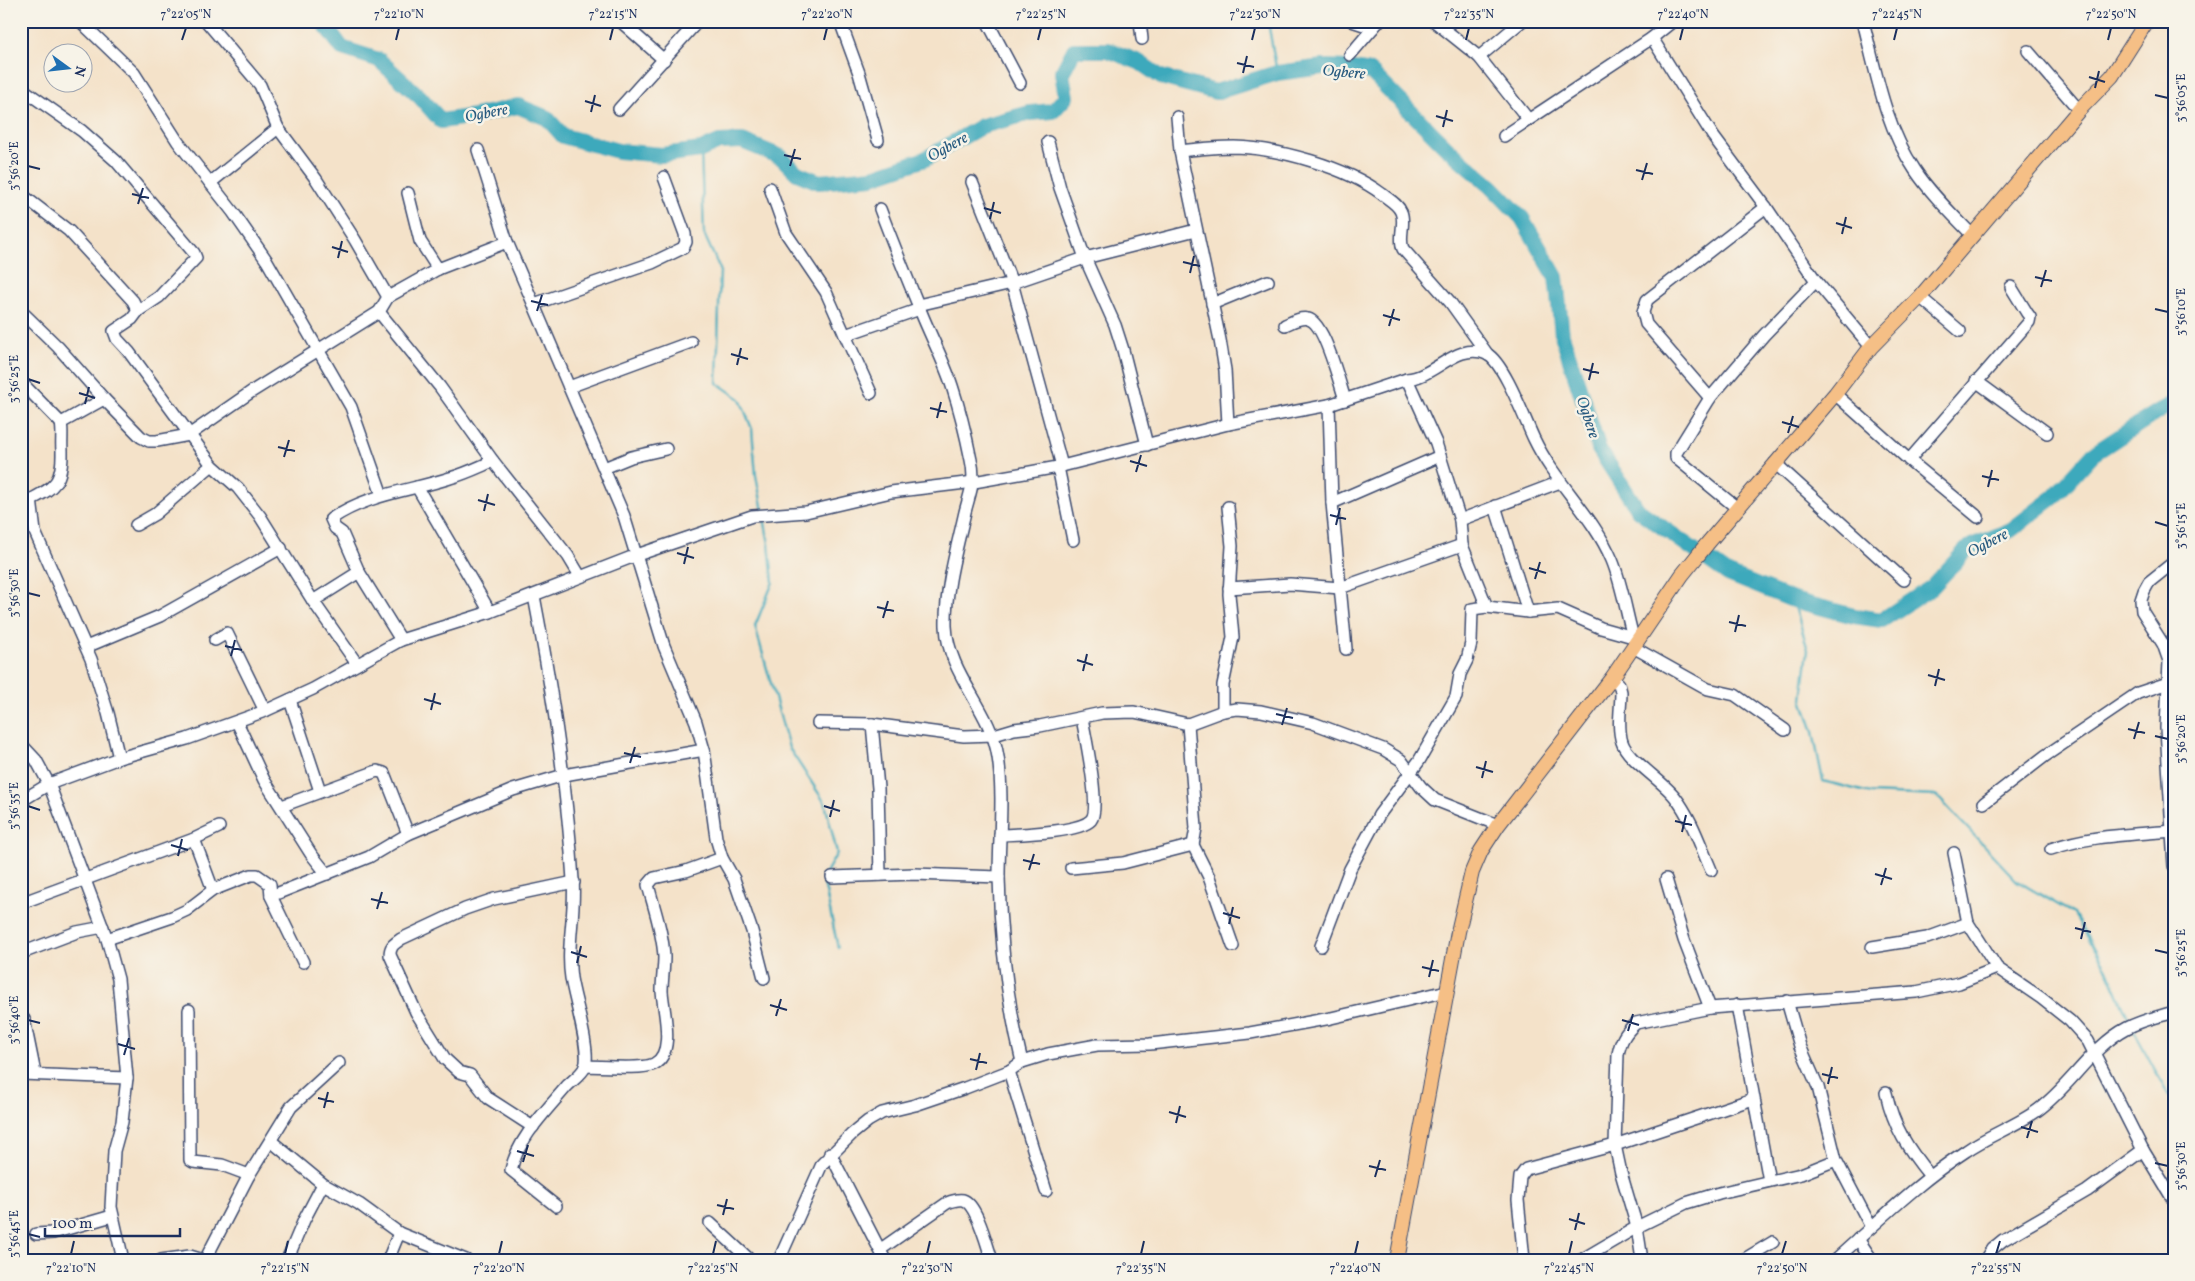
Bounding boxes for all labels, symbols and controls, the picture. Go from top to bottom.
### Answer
text: 7°22'05"N [161,7,212,23]
text: 7°22'10"N [374,7,424,23]
text: 7°22'15"N [589,7,637,23]
text: 7°22'20"N [801,7,853,23]
text: 7°22'25"N [1016,7,1066,23]
text: 7°22'30"N [1229,7,1281,23]
text: 7°22'35"N [1444,7,1494,23]
text: 7°22'40"N [1657,7,1709,23]
text: 7°22'45"N [1872,7,1922,23]
text: 7°22'50"N [2086,7,2136,23]
north arrow [42,42,92,92]
water label: Ogbere [1321,60,1366,86]
text: N [69,64,90,78]
text: 3°56'05"E [2174,74,2190,122]
water label: Ogbere [463,99,510,129]
water label: Ogbere [924,128,972,168]
text: 3°56'20"E [7,141,23,191]
text: 3°56'10"E [2174,288,2190,336]
text: 3°56'25"E [7,355,23,403]
water label: Ogbere [1570,394,1604,442]
text: 3°56'15"E [2174,503,2190,549]
water label: Ogbere [1964,524,2012,564]
text: 3°56'30"E [7,568,23,618]
text: 3°56'20"E [2174,714,2190,764]
text: 3°56'35"E [7,782,23,830]
text: 3°56'25"E [2174,929,2190,977]
text: 3°56'40"E [7,995,23,1045]
text: 3°56'30"E [2174,1141,2190,1191]
scale bar [45,1206,180,1238]
text: 3°56'45"E [7,1210,23,1258]
text: 100 m [52,1214,92,1235]
text: 7°22'10"N [46,1261,96,1277]
text: 7°22'15"N [261,1261,309,1277]
text: 7°22'20"N [473,1261,525,1277]
text: 7°22'25"N [688,1261,738,1277]
text: 7°22'30"N [901,1261,953,1277]
text: 7°22'35"N [1116,1261,1166,1277]
text: 7°22'40"N [1329,1261,1381,1277]
text: 7°22'45"N [1544,1261,1594,1277]
text: 7°22'50"N [1757,1261,1807,1277]
text: 7°22'55"N [1971,1261,2021,1277]

